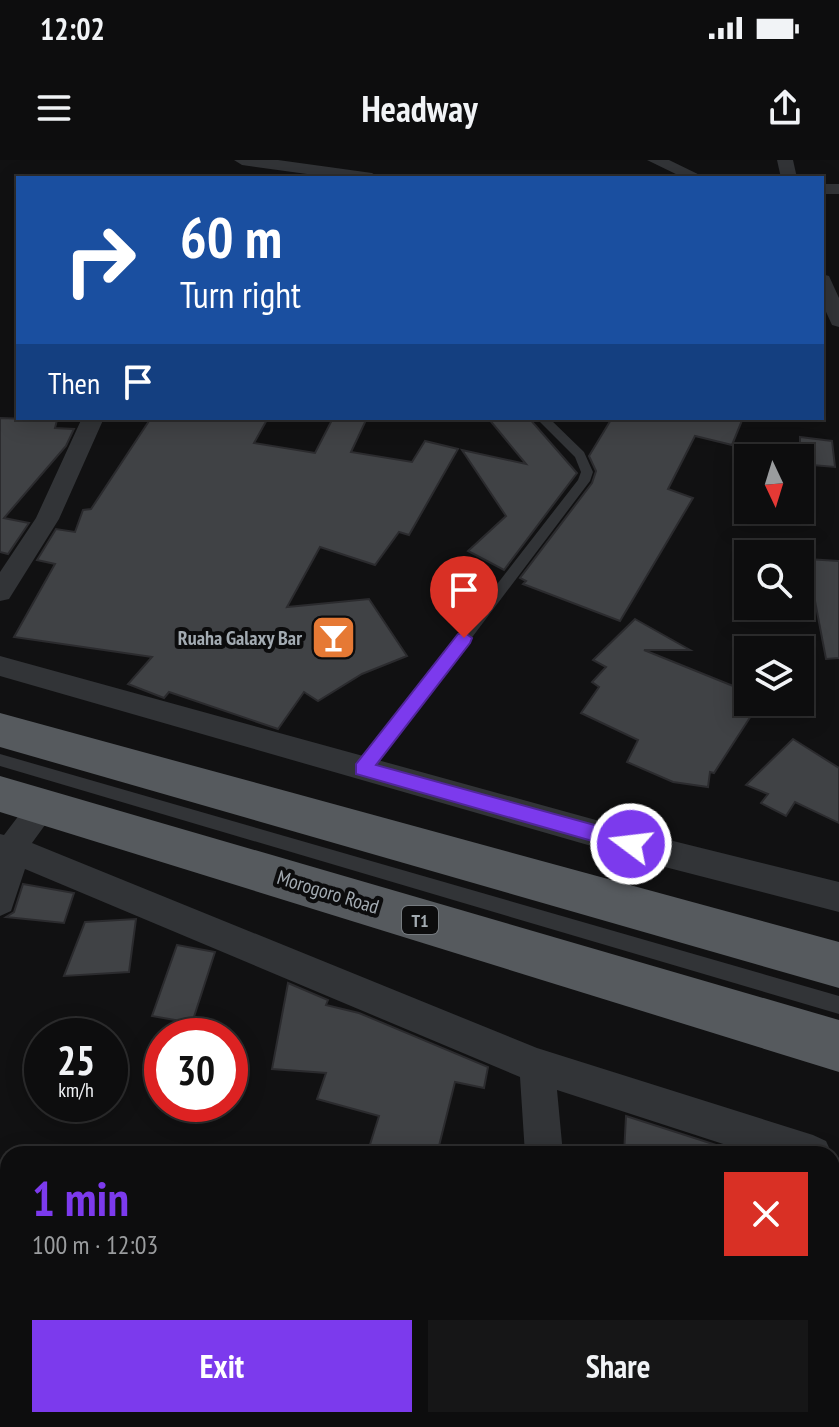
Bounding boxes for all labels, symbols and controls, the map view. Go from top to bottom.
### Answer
text: 12:02 [40,9,105,48]
text: Headway [361,85,478,132]
icon: menu [32,86,76,130]
icon: share [763,86,807,130]
text: 60 m [180,201,282,273]
icon: right [48,208,152,312]
text: Turn right [180,271,301,318]
icon: arrive [116,360,160,404]
text: Then [48,363,100,402]
north arrow [734,444,814,524]
map controls [734,444,814,716]
button: search [734,540,814,620]
pin [430,556,498,638]
icon: arrive [442,568,486,612]
bar icon: Ruaha Galaxy Bar [309,614,357,662]
place label: Ruaha Galaxy Bar [178,625,302,651]
button: layers [734,636,814,716]
position arrow [589,802,673,886]
street label: Morogoro Road [274,864,382,920]
road number: T1 [402,906,438,934]
speed limit sign: 30 [144,1018,248,1122]
text: 25 [57,1034,95,1086]
text: km/h [58,1077,94,1103]
text: 1 min [32,1167,129,1229]
button: close [724,1172,808,1256]
text: 100 m · 12:03 [32,1228,158,1261]
button: Exit [32,1320,412,1412]
button: Share [428,1320,808,1412]

